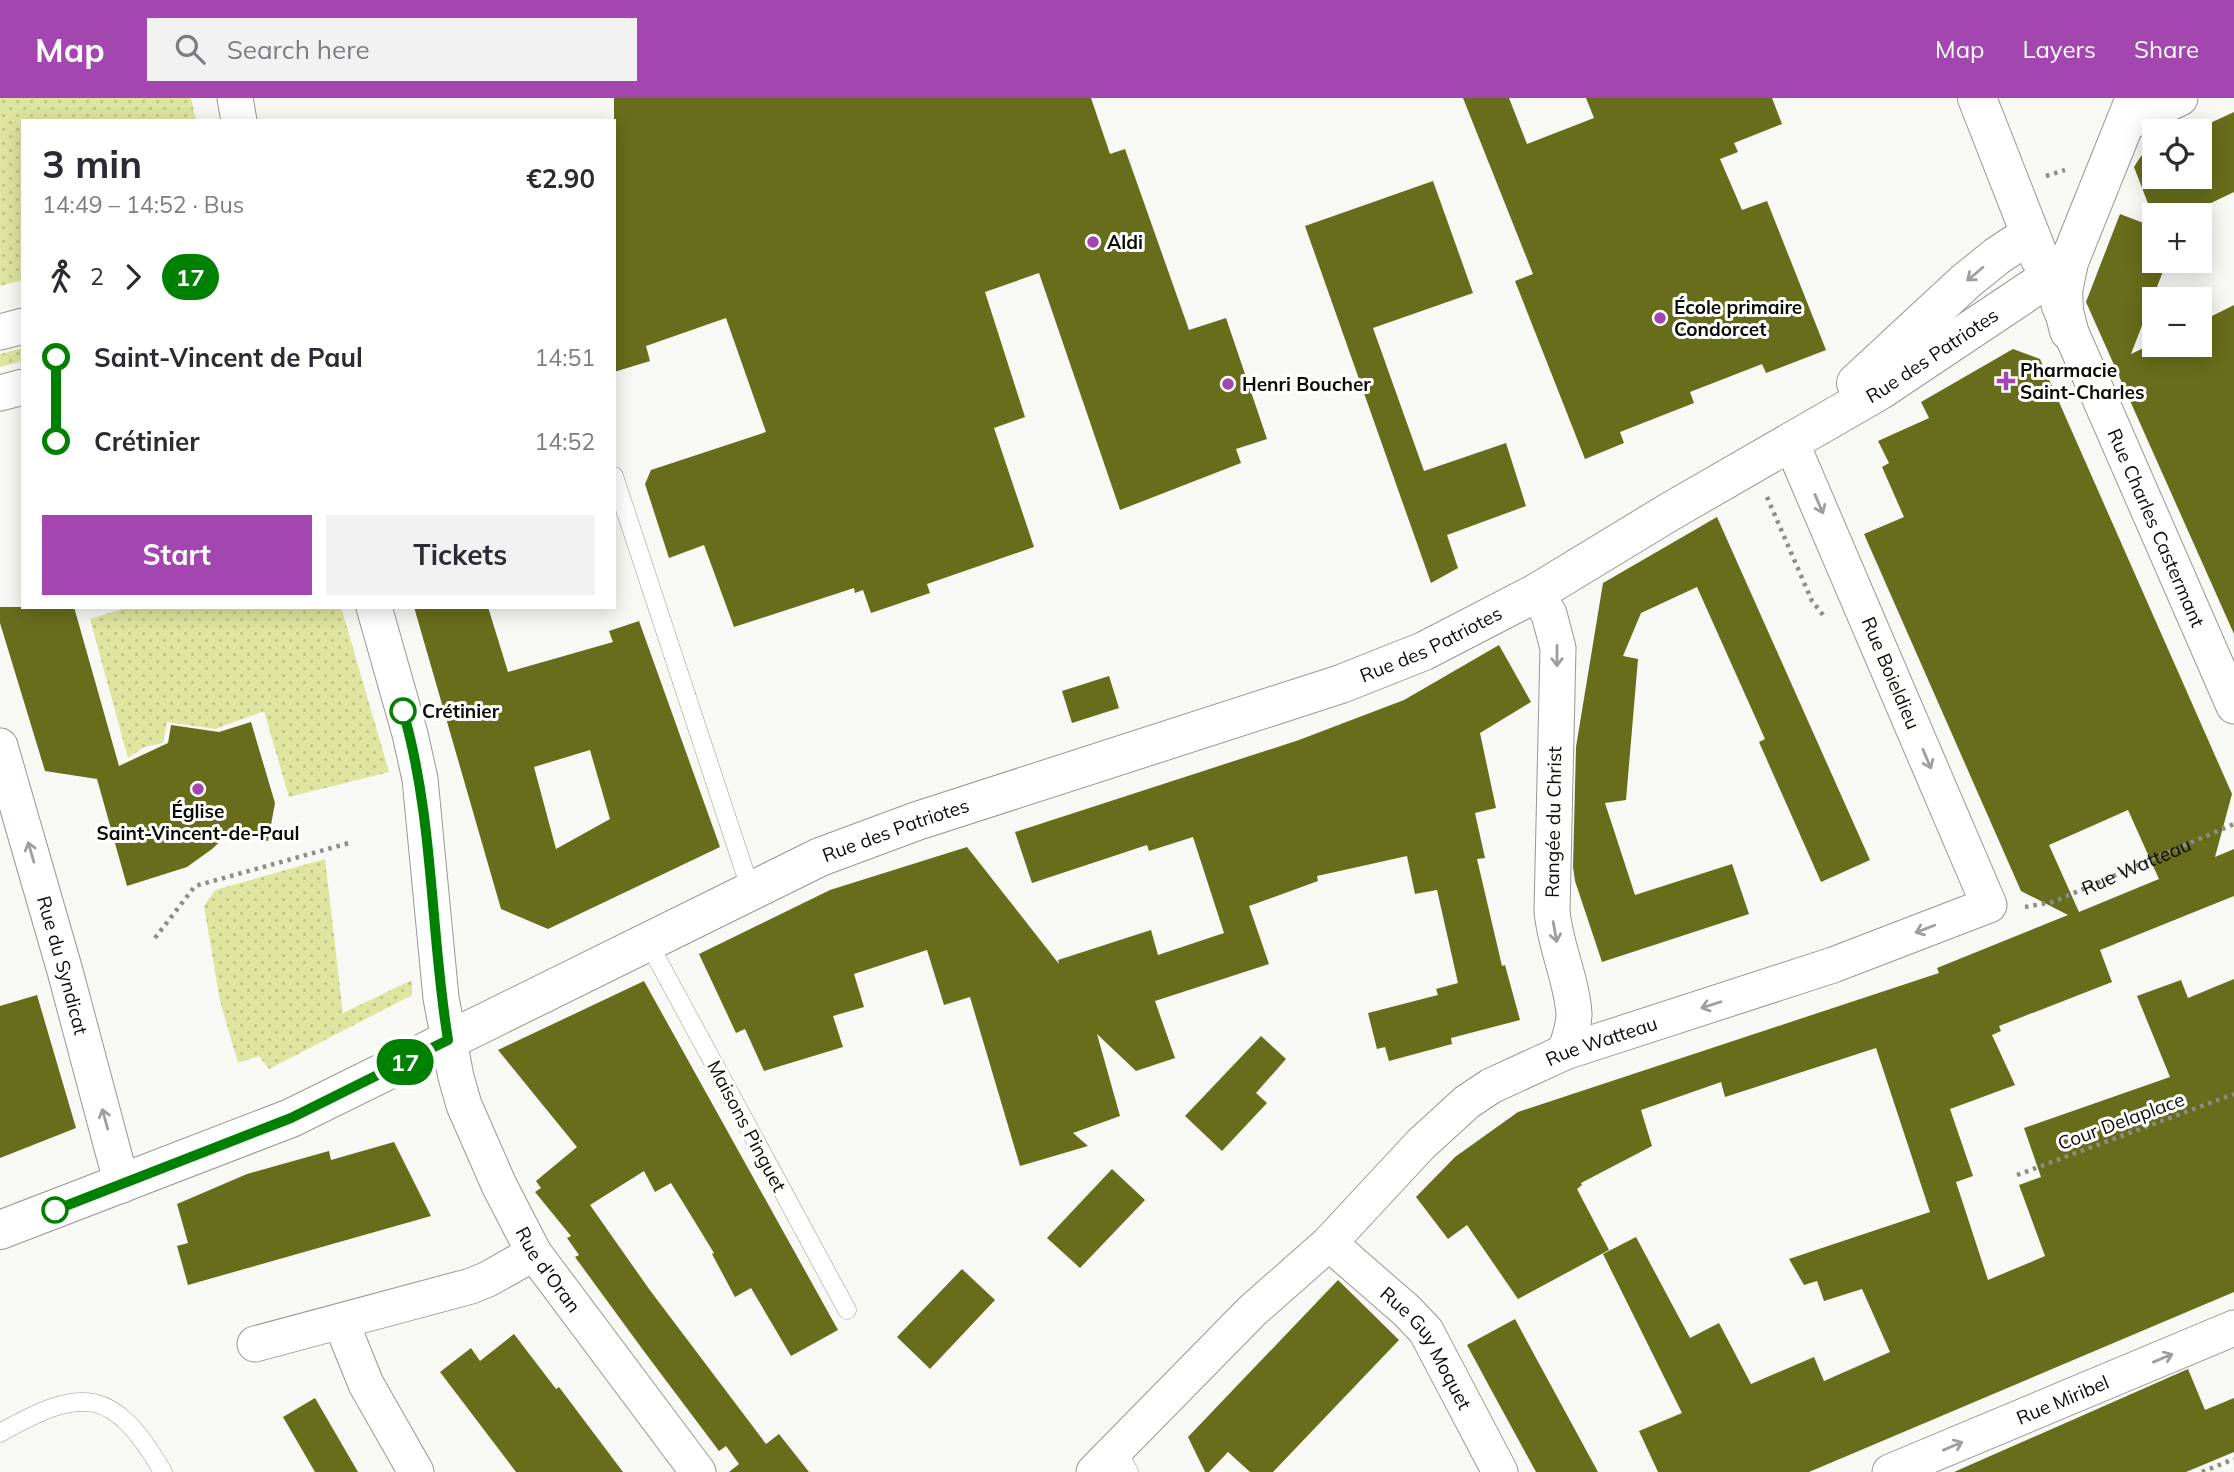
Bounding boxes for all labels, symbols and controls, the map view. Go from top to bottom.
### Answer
search box [147,18,637,81]
text: Map [35,29,105,70]
icon: search [171,30,209,68]
text: Search here [227,33,370,66]
text: Map [1935,34,1984,64]
text: Layers [2022,34,2096,64]
text: Share [2134,34,2199,64]
map controls [2142,119,2212,357]
button: locate [2142,119,2212,189]
text: 3 min [42,140,142,188]
text: €2.90 [526,162,595,195]
text: 14:49 – 14:52 · Bus [42,190,244,219]
button: + [2142,203,2212,273]
place label: Aldi [1107,230,1143,254]
marker: Aldi [1085,234,1101,250]
icon: walk [42,258,80,296]
icon: forward [114,258,152,296]
text: 2 [90,262,104,291]
text: 17 [176,262,205,292]
one-way arrow [1966,266,1984,282]
button: − [2142,287,2212,357]
place label: École primaire Condorcet [1674,295,1802,341]
street label: Rue des Patriotes [1861,303,2003,408]
marker: École primaire Condorcet [1652,310,1668,326]
text: Saint-Vincent de Paul [94,341,363,374]
text: 14:51 [535,343,595,372]
place label: Pharmacie Saint-Charles [2020,358,2145,404]
place label: Henri Boucher [1242,372,1371,396]
marker: Pharmacie Saint-Charles [1998,373,2014,389]
marker: Henri Boucher [1220,376,1236,392]
text: Crétinier [94,425,200,458]
street label: Rue Charles Castermant [2102,425,2210,631]
text: 14:52 [535,427,595,456]
one-way arrow [1813,493,1826,514]
button: Start [42,515,312,595]
button: Tickets [326,515,595,595]
street label: Rue des Patriotes [1356,601,1506,687]
street label: Rue Boieldieu [1857,613,1925,733]
one-way arrow [1550,645,1564,668]
marker: Crétinier [390,698,416,724]
place label: Crétinier [422,699,500,723]
street label: Rangée du Christ [1540,746,1566,898]
one-way arrow [1921,747,1934,769]
marker: Église Saint-Vincent-de-Paul [190,781,206,797]
street label: Rue des Patriotes [819,793,972,867]
place label: Église Saint-Vincent-de-Paul [96,799,300,845]
street label: Rue Watteau [2078,832,2194,900]
one-way arrow [23,842,36,864]
street label: Rue du Syndicat [32,893,93,1038]
one-way arrow [1549,920,1562,943]
one-way arrow [1915,924,1937,937]
one-way arrow [1700,999,1722,1012]
street label: Rue Watteau [1542,1011,1660,1071]
line badge: 17 [374,1039,436,1085]
text: 17 [391,1047,419,1077]
street label: Maisons Pinguet [702,1056,792,1196]
street label: Cour Delaplace [2054,1087,2188,1155]
one-way arrow [97,1108,110,1130]
unlabelled marker [42,1197,68,1223]
street label: Rue d'Oran [511,1223,586,1317]
street label: Rue Guy Moquet [1375,1281,1477,1414]
one-way arrow [2151,1350,2173,1363]
street label: Rue Miribel [2013,1370,2112,1430]
one-way arrow [1942,1438,1963,1451]

